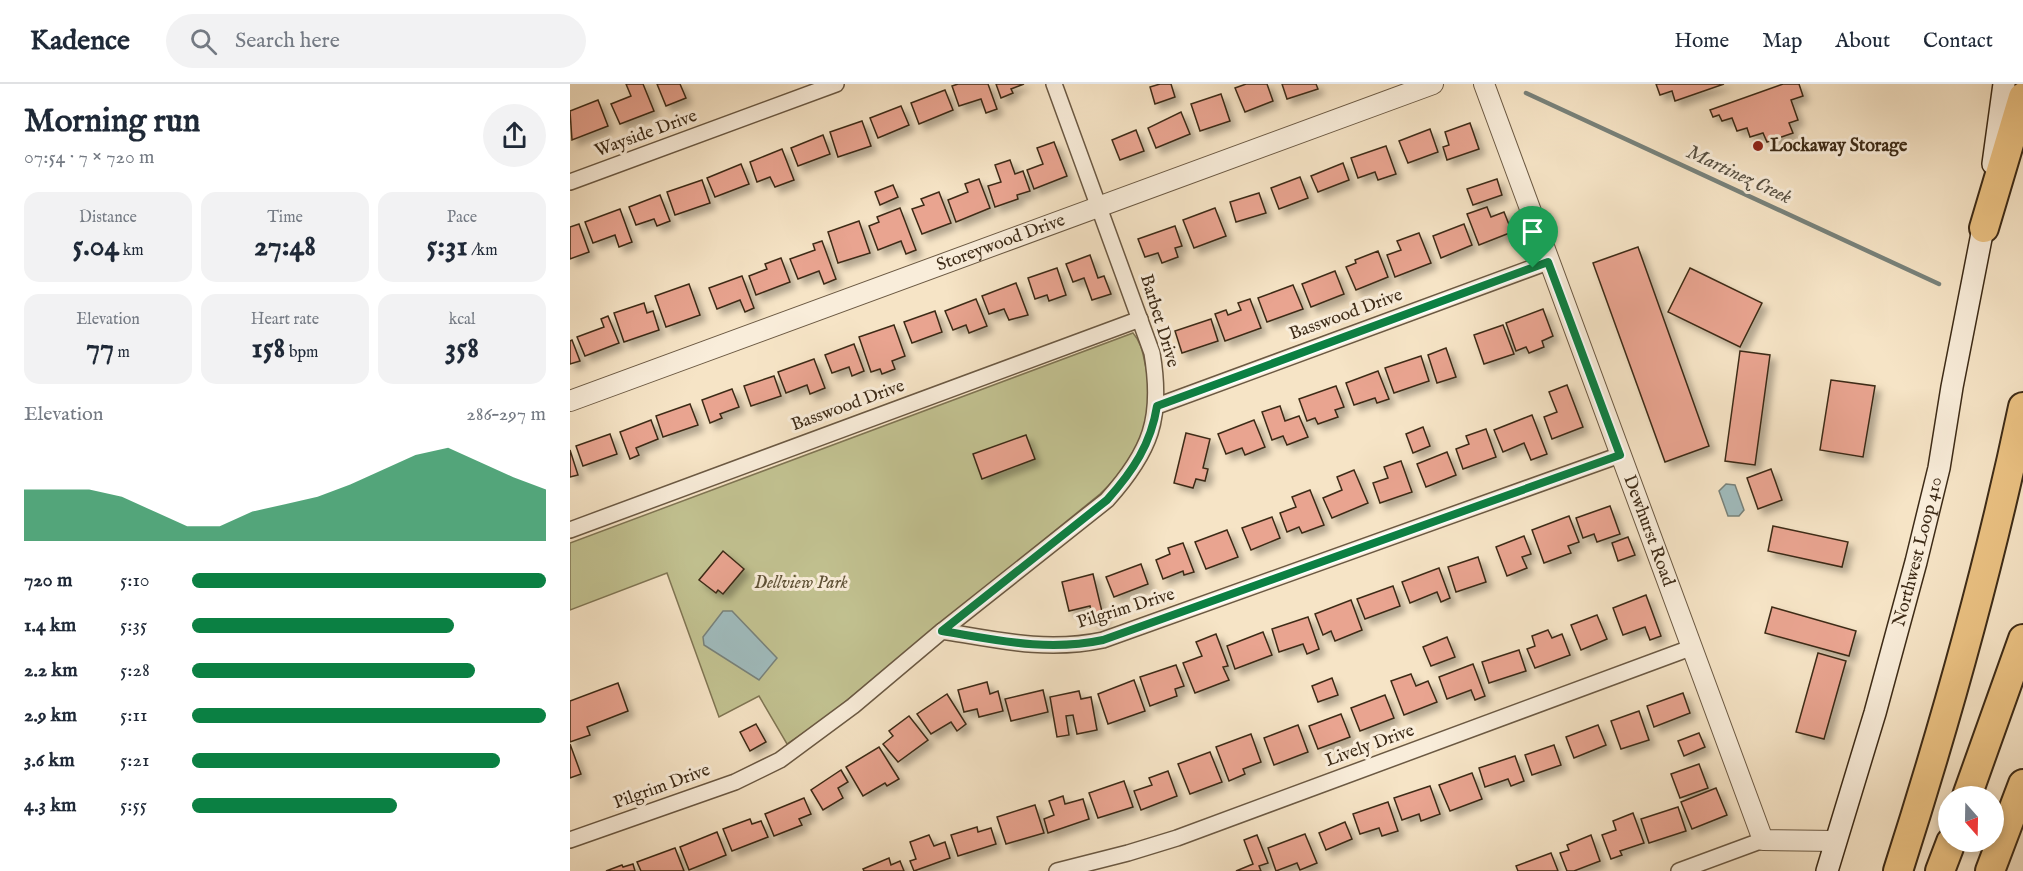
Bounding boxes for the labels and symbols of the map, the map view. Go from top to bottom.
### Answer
street label: Wayside Drive [592,105,700,163]
place label: Lockaway Storage [1770,135,1908,158]
marker: Lockaway Storage [1751,139,1765,153]
water label: Martinez Creek [1682,140,1796,210]
pin [1507,206,1558,268]
street label: Storeywood Drive [933,209,1068,277]
street label: Barbet Drive [1134,272,1184,370]
street label: Basswood Drive [1286,284,1406,346]
street label: Basswood Drive [788,375,908,437]
street label: Dewhurst Road [1618,472,1680,590]
street label: Northwest Loop 410 [1887,475,1948,629]
park label: Dellview Park [754,572,848,595]
street label: Pilgrim Drive [1074,583,1178,635]
street label: Lively Drive [1322,719,1418,773]
street label: Pilgrim Drive [611,759,713,815]
north arrow [1938,786,2004,852]

